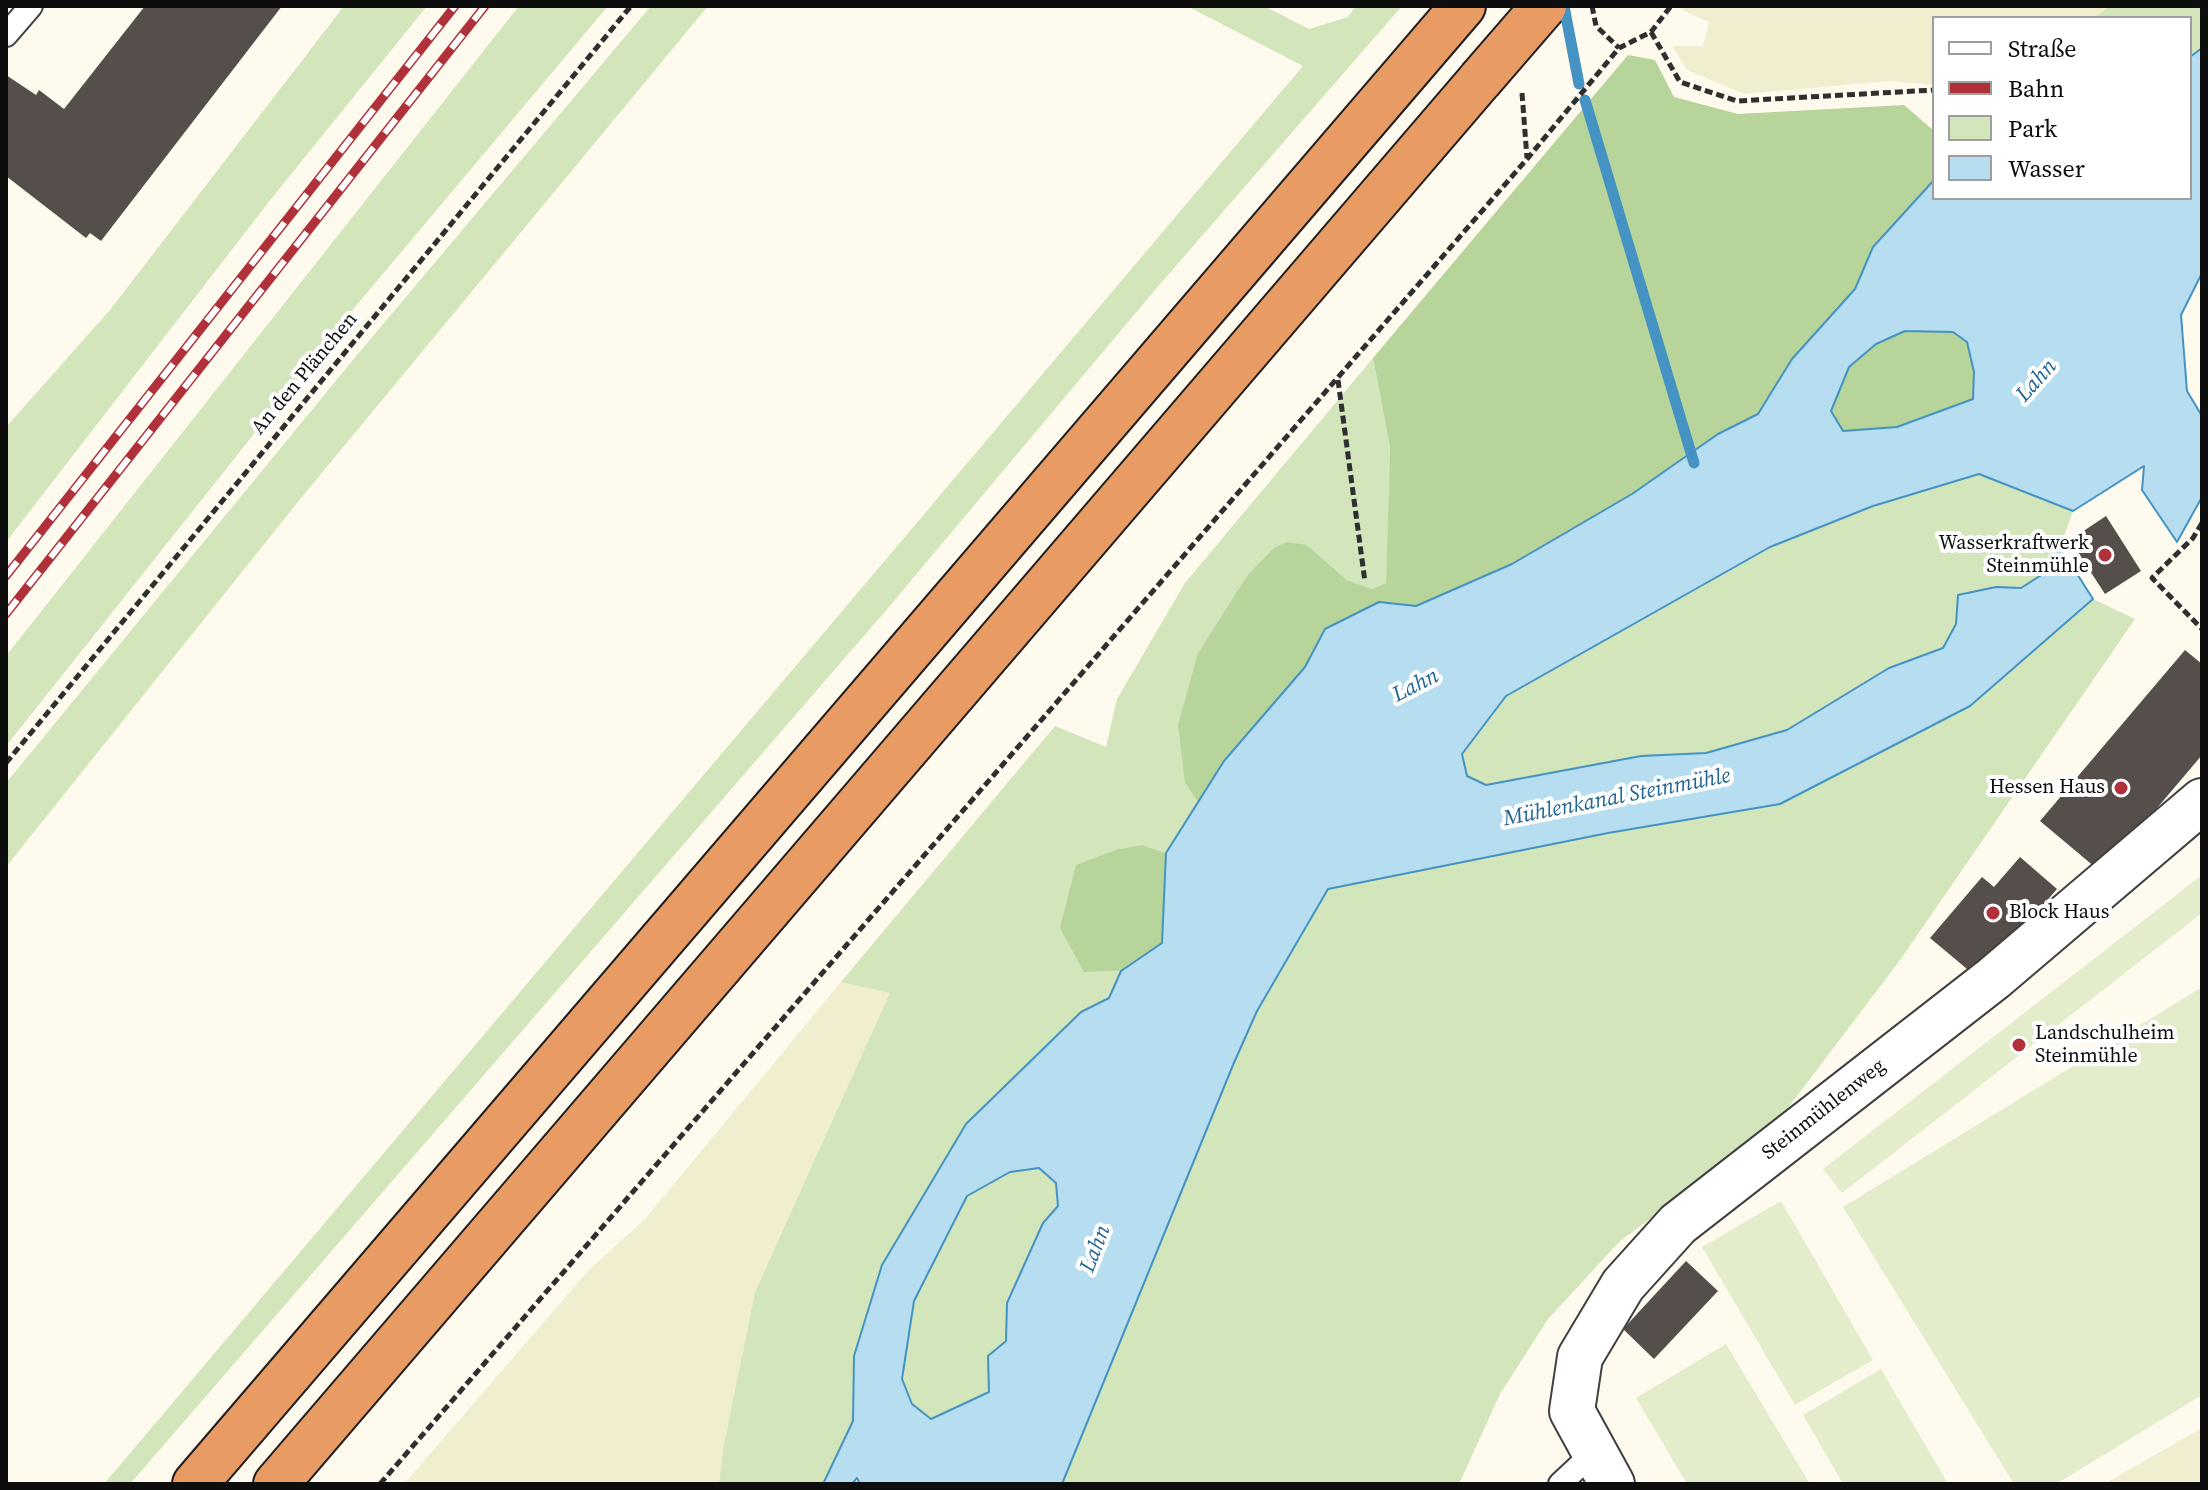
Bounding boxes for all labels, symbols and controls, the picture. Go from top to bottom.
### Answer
legend [1932,16,2192,200]
text: Straße [2008,32,2076,65]
text: Bahn [2008,72,2064,105]
text: Park [2008,112,2057,145]
text: Wasser [2008,152,2085,185]
street label: An den Plänchen [247,308,363,440]
water label: Lahn [2011,354,2063,408]
place label: Wasserkraftwerk Steinmühle [1938,532,2089,579]
marker: Wasserkraftwerk Steinmühle [2096,546,2114,564]
water label: Lahn [1388,663,1444,709]
water label: Mühlenkanal Steinmühle [1501,763,1733,833]
place label: Hessen Haus [1989,776,2105,800]
marker: Hessen Haus [2112,779,2130,797]
place label: Block Haus [2009,901,2109,925]
marker: Block Haus [1984,904,2002,922]
place label: Landschulheim Steinmühle [2035,1022,2174,1069]
marker: Landschulheim Steinmühle [2010,1036,2028,1054]
street label: Steinmühlenweg [1758,1055,1890,1165]
water label: Lahn [1075,1222,1117,1276]

